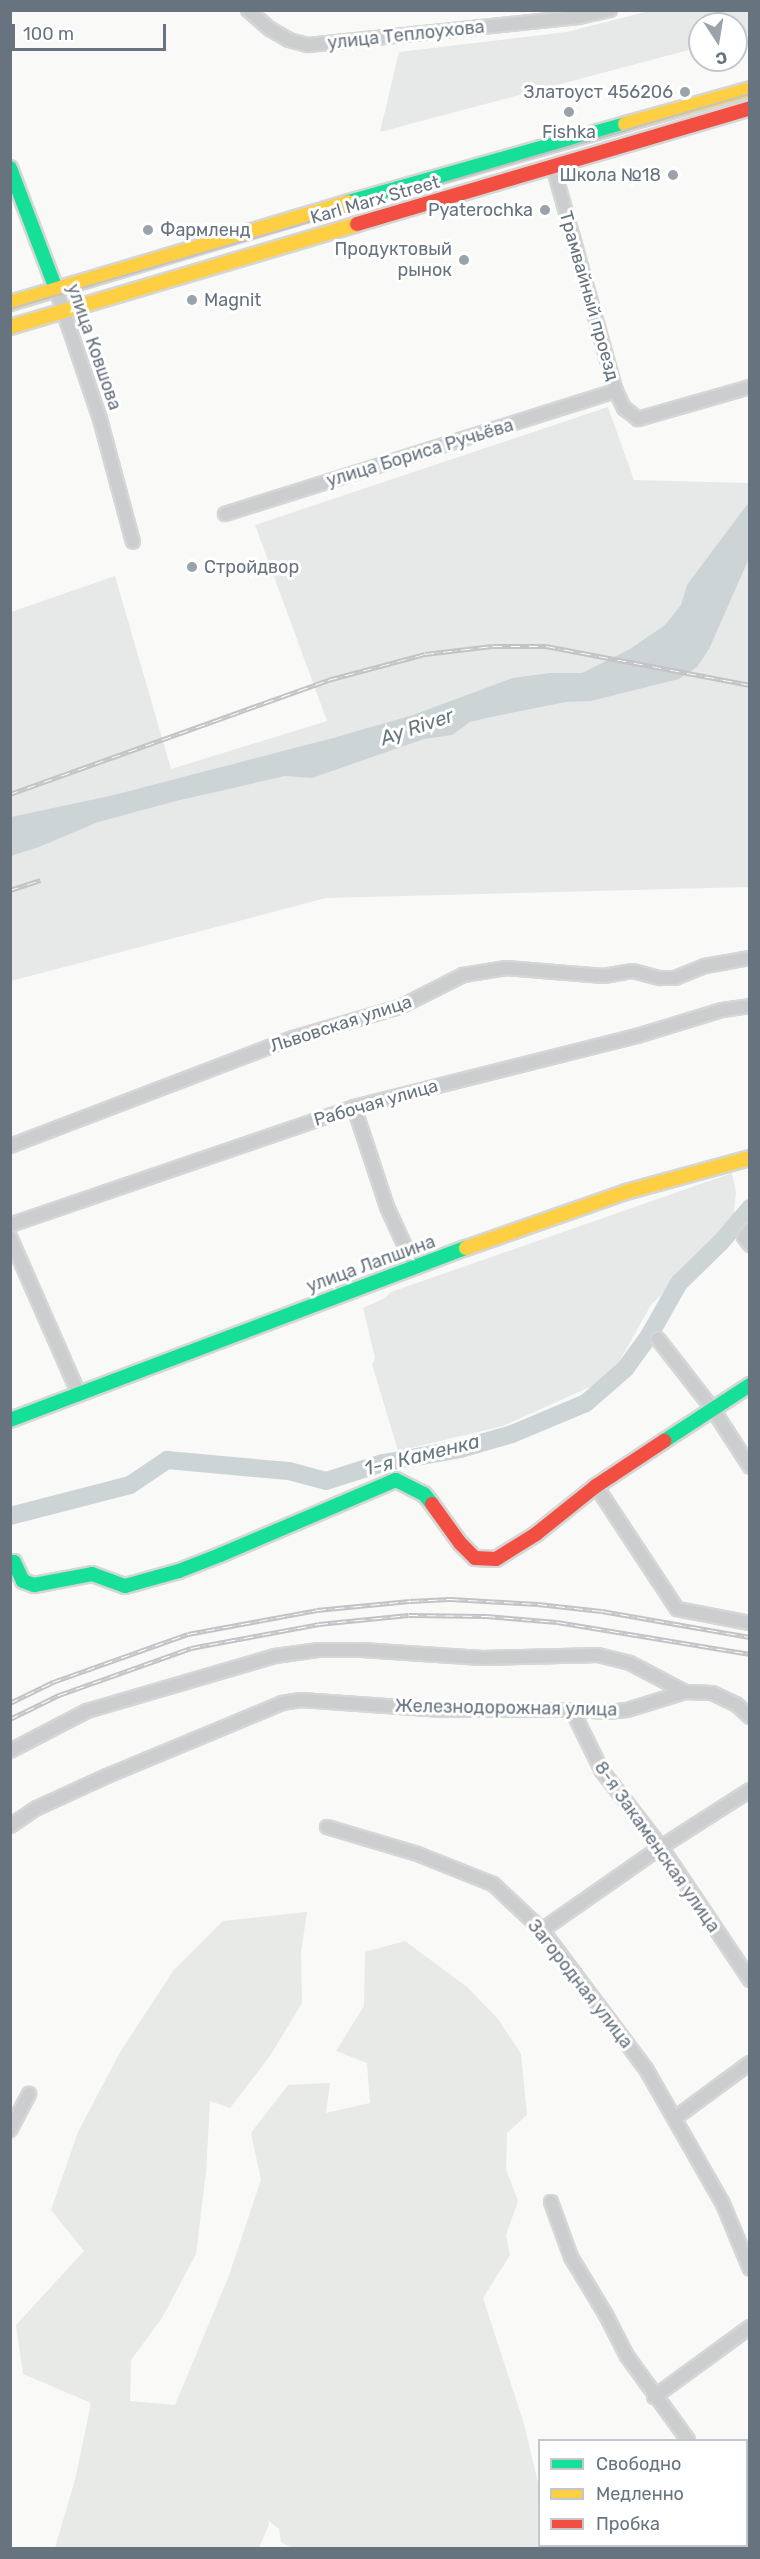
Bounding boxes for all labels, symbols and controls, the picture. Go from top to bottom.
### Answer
scale bar [15,12,170,50]
north arrow [688,12,748,72]
street label: улица Теплоухова [326,16,486,54]
text: 100 m [23,23,74,45]
text: С [714,48,729,69]
place label: Златоуст 456206 [524,81,673,103]
marker: Златоуст 456206 [678,85,692,99]
marker: Fishka [562,105,576,119]
place label: Fishka [542,121,596,143]
place label: Школа №18 [560,164,661,186]
marker: Школа №18 [666,168,680,182]
street label: Karl Marx Street [308,171,442,229]
place label: Pyaterochka [428,199,533,221]
marker: Pyaterochka [538,203,552,217]
street label: Трамвайный проезд [554,209,624,383]
place label: Фармленд [160,219,251,241]
marker: Фармленд [141,223,155,237]
place label: Продуктовый рынок [334,239,452,282]
marker: Продуктовый рынок [457,253,471,267]
street label: улица Ковшова [62,281,126,413]
place label: Magnit [204,289,261,311]
marker: Magnit [185,293,199,307]
street label: улица Бориса Ручьёва [324,414,516,492]
place label: Стройдвор [204,556,299,578]
marker: Стройдвор [185,560,199,574]
water label: Ay River [377,703,457,751]
street label: Львовская улица [267,991,415,1057]
street label: Рабочая улица [311,1075,441,1131]
street label: улица Лапшина [304,1231,438,1297]
water label: 1-я Каменка [362,1429,482,1481]
street label: Железнодорожная улица [395,1695,617,1721]
street label: 8-я Закаменская улица [590,1757,724,1937]
street label: Загородная улица [523,1915,637,2053]
legend [538,2439,748,2547]
text: Свободно [596,2453,681,2475]
text: Медленно [596,2483,684,2505]
text: Пробка [596,2513,660,2535]

